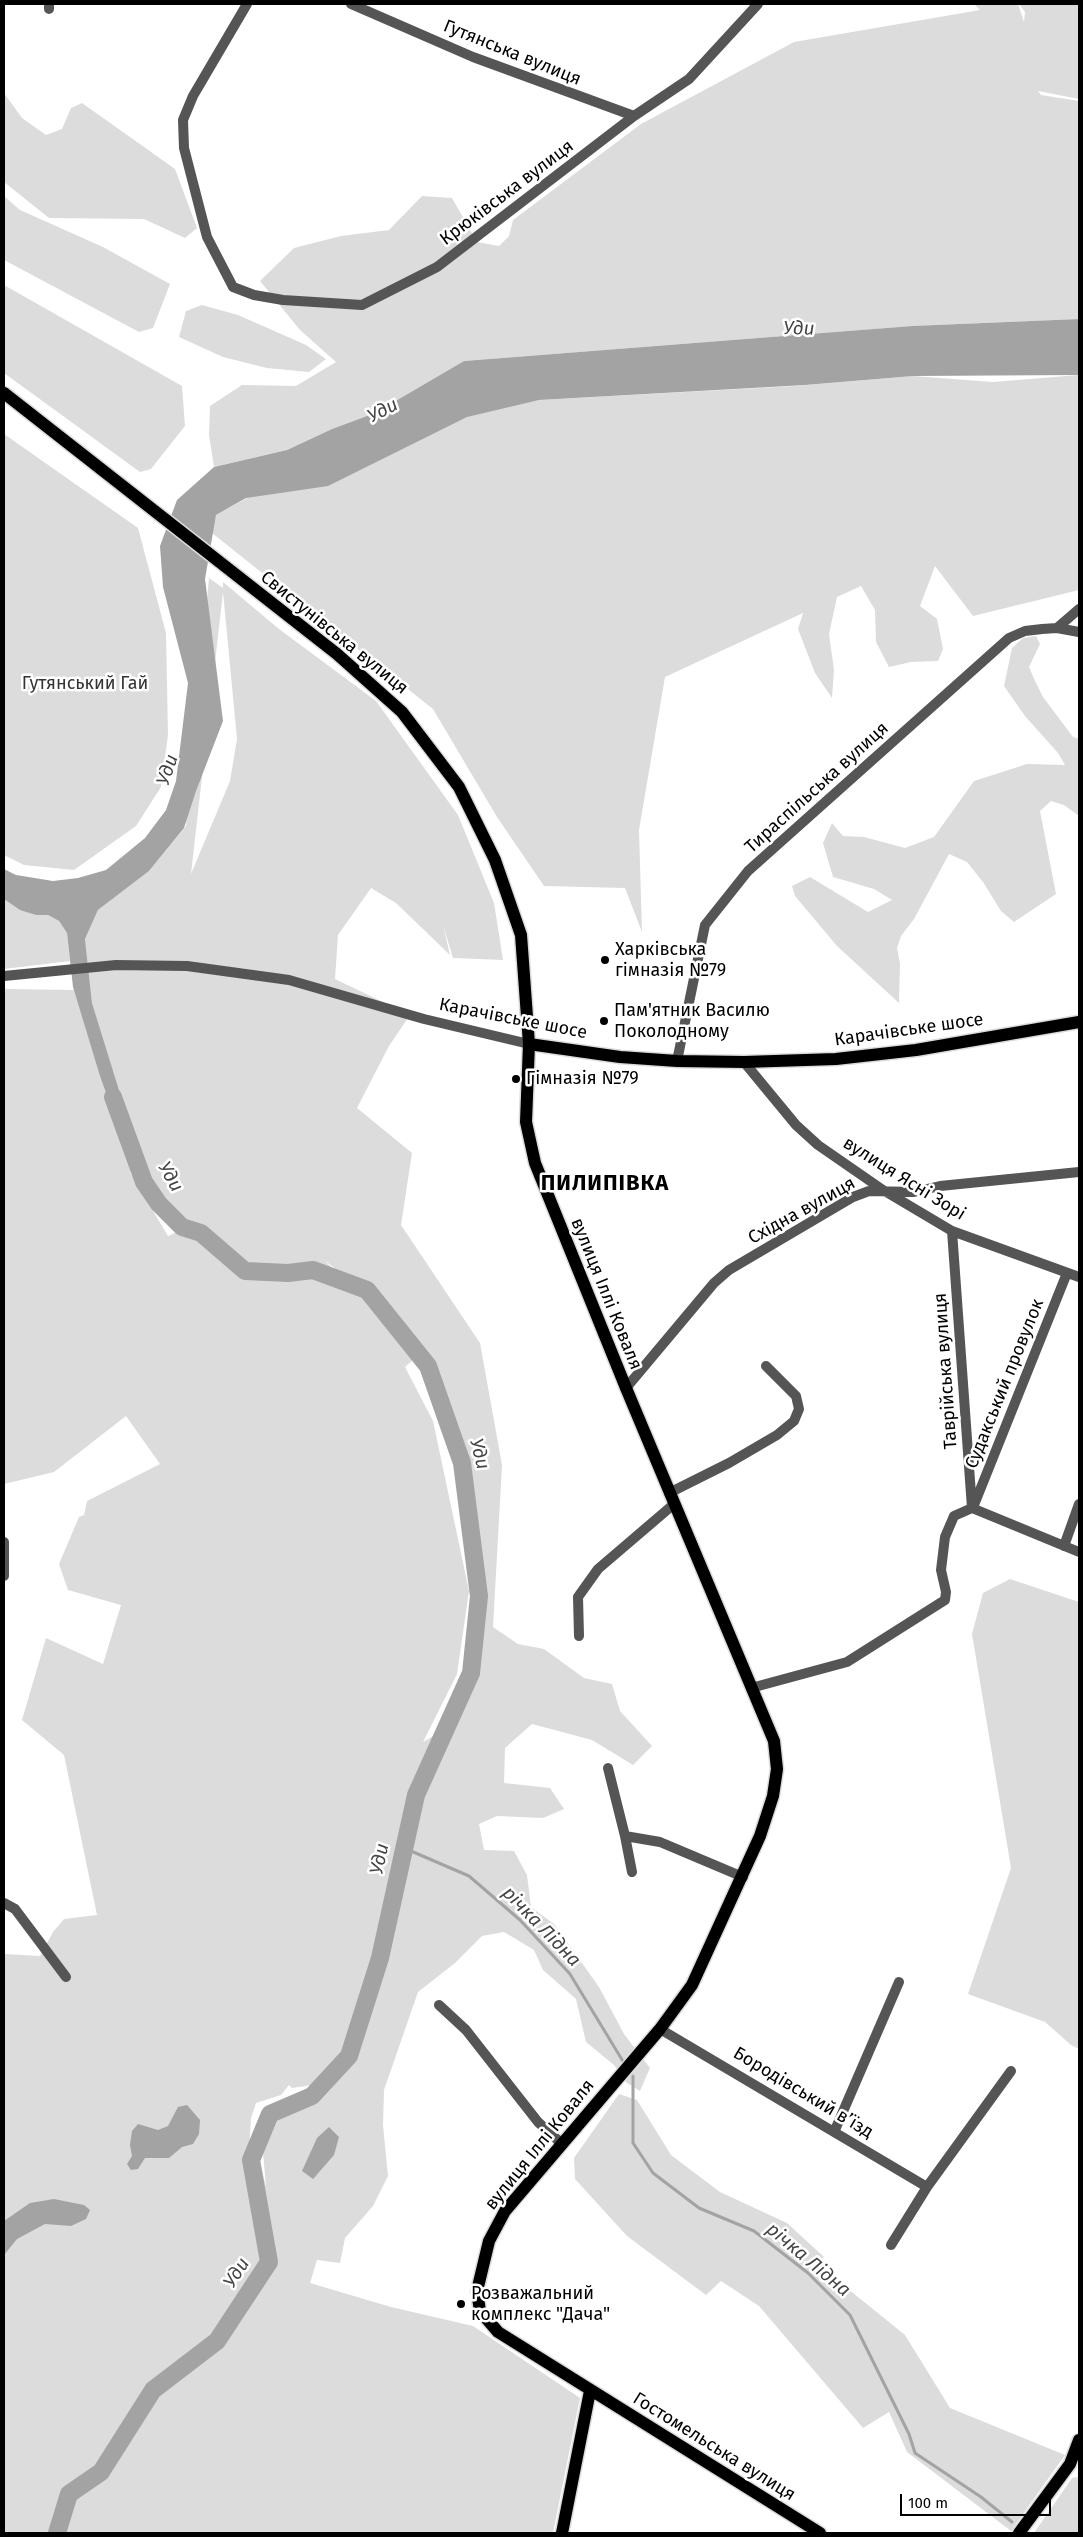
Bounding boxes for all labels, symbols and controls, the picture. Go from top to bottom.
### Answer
street label: Гутянська вулиця [440,16,584,90]
street label: Крюківська вулиця [436,136,578,250]
water label: Уди [783,317,815,341]
water label: Уди [364,394,402,428]
street label: Свистунівська вулиця [256,567,412,699]
park label: Гутянський Гай [22,673,148,695]
street label: Тираспільська вулиця [741,718,893,858]
water label: Уди [152,752,184,788]
place label: Харківська гімназія №79 [615,939,726,982]
marker: Харківська гімназія №79 [599,954,611,966]
street label: Карачівське шосе [437,994,589,1044]
place label: Пам'ятник Василю Поколодному [614,1000,770,1042]
street label: Карачівське шосе [833,1009,985,1051]
marker: Пам'ятник Василю Поколодному [598,1015,610,1027]
place label: Гімназія №79 [526,1068,639,1090]
marker: Гімназія №79 [510,1073,522,1085]
street label: вулиця Ясні Зорі [839,1133,969,1225]
water label: Уди [152,1158,188,1196]
district label: ПИЛИПІВКА [540,1171,670,1197]
street label: Східна вулиця [745,1173,859,1249]
street label: вулиця Іллі Коваля [566,1215,646,1373]
street label: Таврійська вулиця [930,1292,962,1450]
street label: Судакський провулок [961,1296,1049,1472]
water label: Уди [464,1436,494,1472]
water label: Уди [366,1841,394,1877]
water label: річка Лідна [497,1882,585,1972]
street label: Бородівський в’їзд [729,2043,877,2143]
street label: вулиця Іллі Коваля [481,2075,599,2215]
water label: річка Лідна [761,2218,855,2302]
water label: Уди [219,2254,255,2292]
place label: Розважальний комплекс "Дача" [471,2283,610,2326]
marker: Розважальний комплекс "Дача" [455,2298,467,2310]
street label: Гостомельська вулиця [629,2388,799,2506]
scale bar [903,2484,1054,2516]
text: 100 m [908,2494,948,2512]

